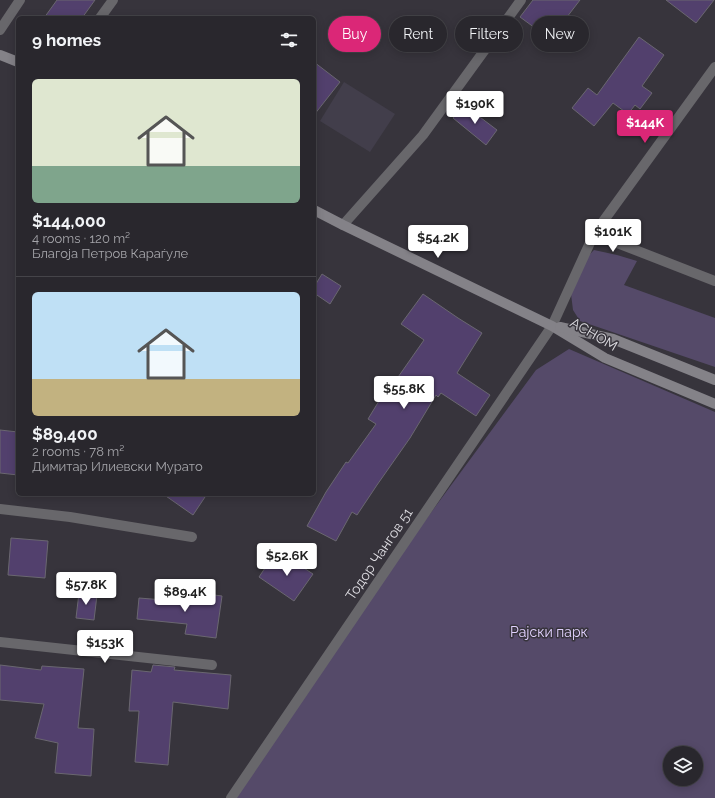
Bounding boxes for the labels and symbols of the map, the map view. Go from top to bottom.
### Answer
pin: $190K [447,91,503,125]
pin: $144K [617,110,673,144]
pin: $101K [585,219,641,253]
pin: $54.2K [405,225,471,259]
street label: АСНОМ [568,314,620,354]
pin: $55.8K [371,376,437,410]
street label: Тодор Чангов 51 [342,505,416,603]
pin: $52.6K [254,543,320,577]
pin: $57.8K [53,572,119,606]
pin: $89.4K [152,579,218,613]
park label: Рајски парк [510,624,588,640]
pin: $153K [77,630,133,664]

